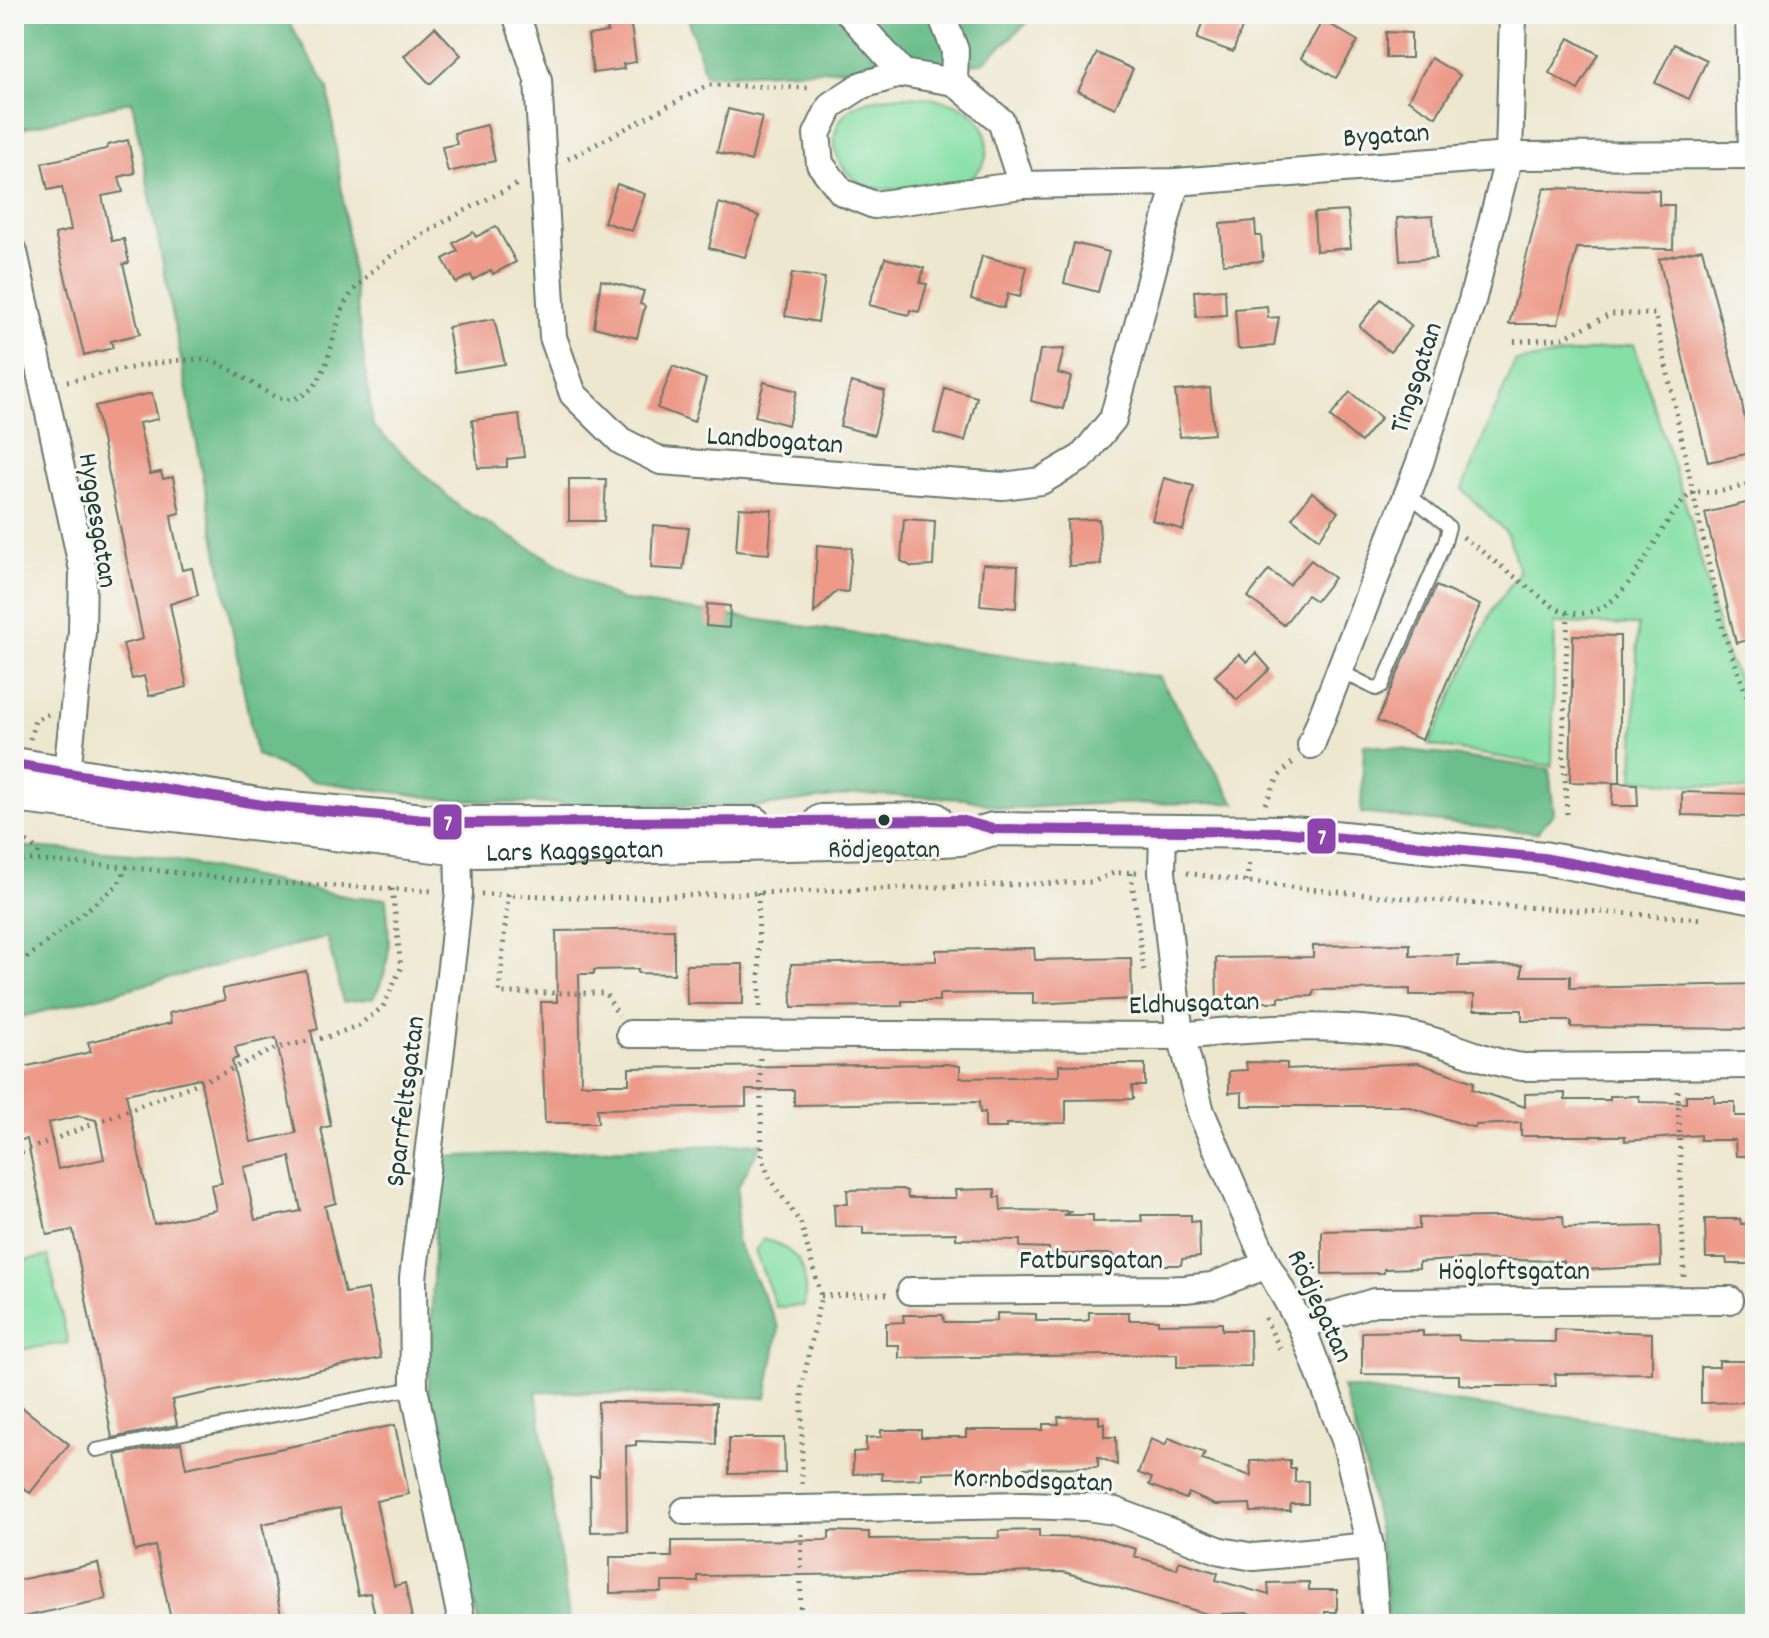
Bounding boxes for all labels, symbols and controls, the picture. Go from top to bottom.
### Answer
street label: Bygatan [1342,115,1431,161]
street label: Tingsgatan [1382,318,1456,439]
street label: Landbogatan [705,418,844,468]
street label: Hyggesgatan [65,450,125,591]
line badge: 7 [432,803,463,841]
text: 7 [444,810,453,841]
marker: Rödjegatan [876,812,892,828]
line badge: 7 [1306,817,1337,855]
text: 7 [1318,824,1327,855]
street label: Lars Kaggsgatan [486,832,664,876]
place label: Rödjegatan [828,833,940,870]
street label: Eldhusgatan [1128,984,1260,1028]
street label: Sparrfeltsgatan [378,1014,438,1189]
street label: Fatbursgatan [1019,1243,1163,1283]
street label: Rödjegatan [1274,1244,1361,1370]
street label: Högloftsgatan [1438,1254,1590,1294]
street label: Kornbodsgatan [952,1460,1113,1506]

